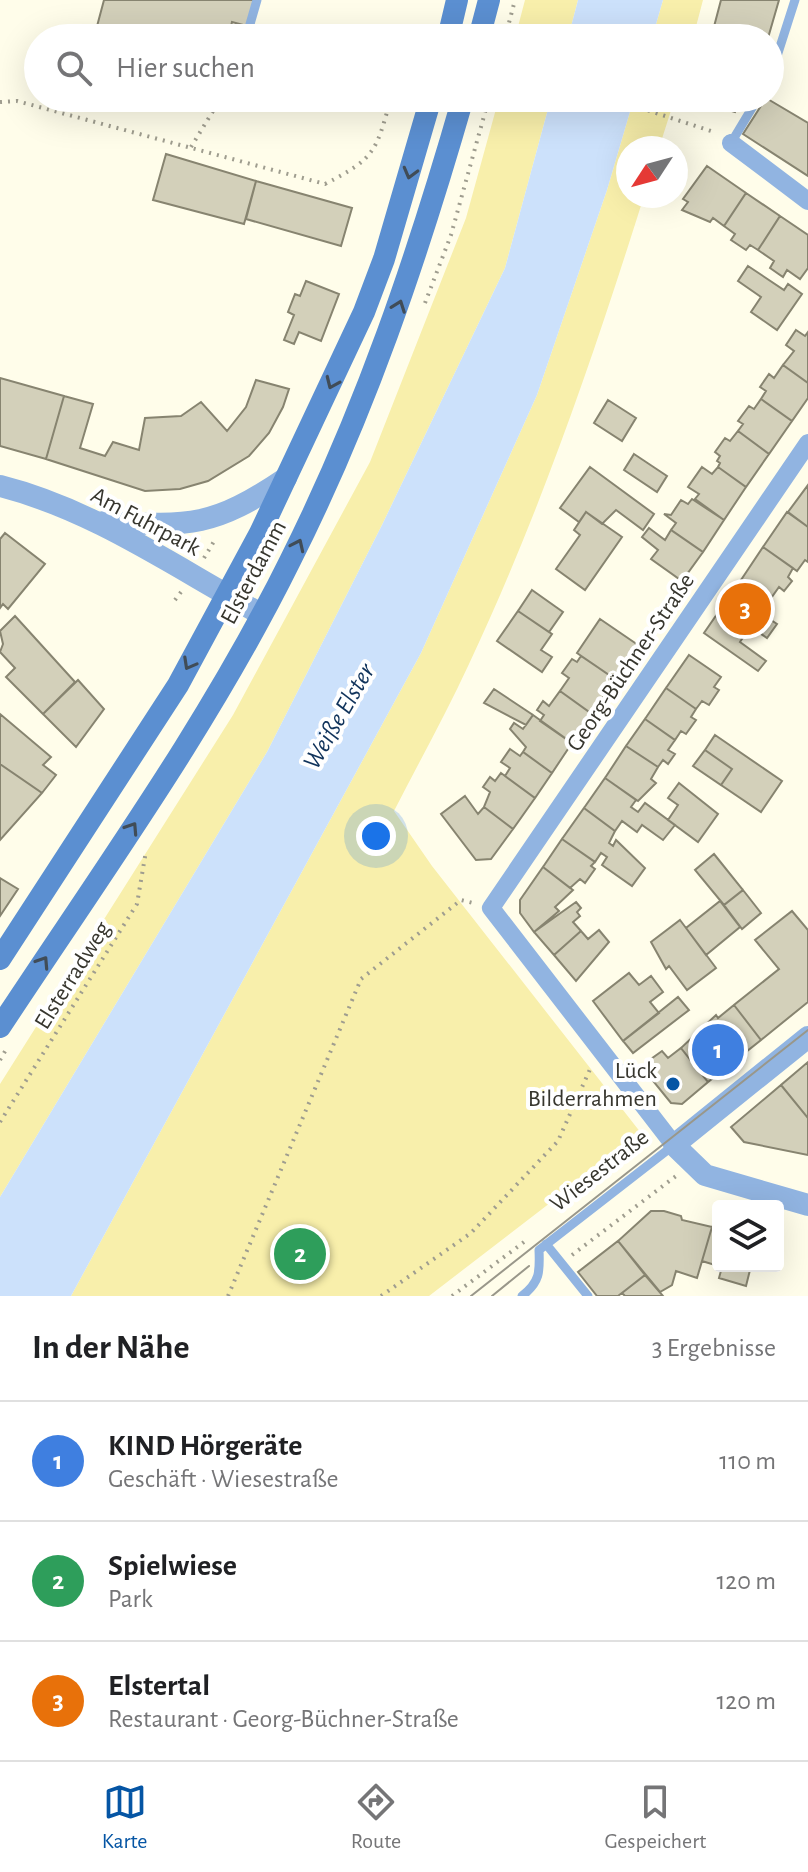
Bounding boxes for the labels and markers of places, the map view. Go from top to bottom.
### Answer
pin: 3 [719,579,771,639]
pin: 1 [692,1020,744,1080]
place label: Lück Bilderrahmen [528,1059,657,1111]
marker: Lück Bilderrahmen [664,1075,682,1093]
pin: 2 [274,1224,326,1284]

